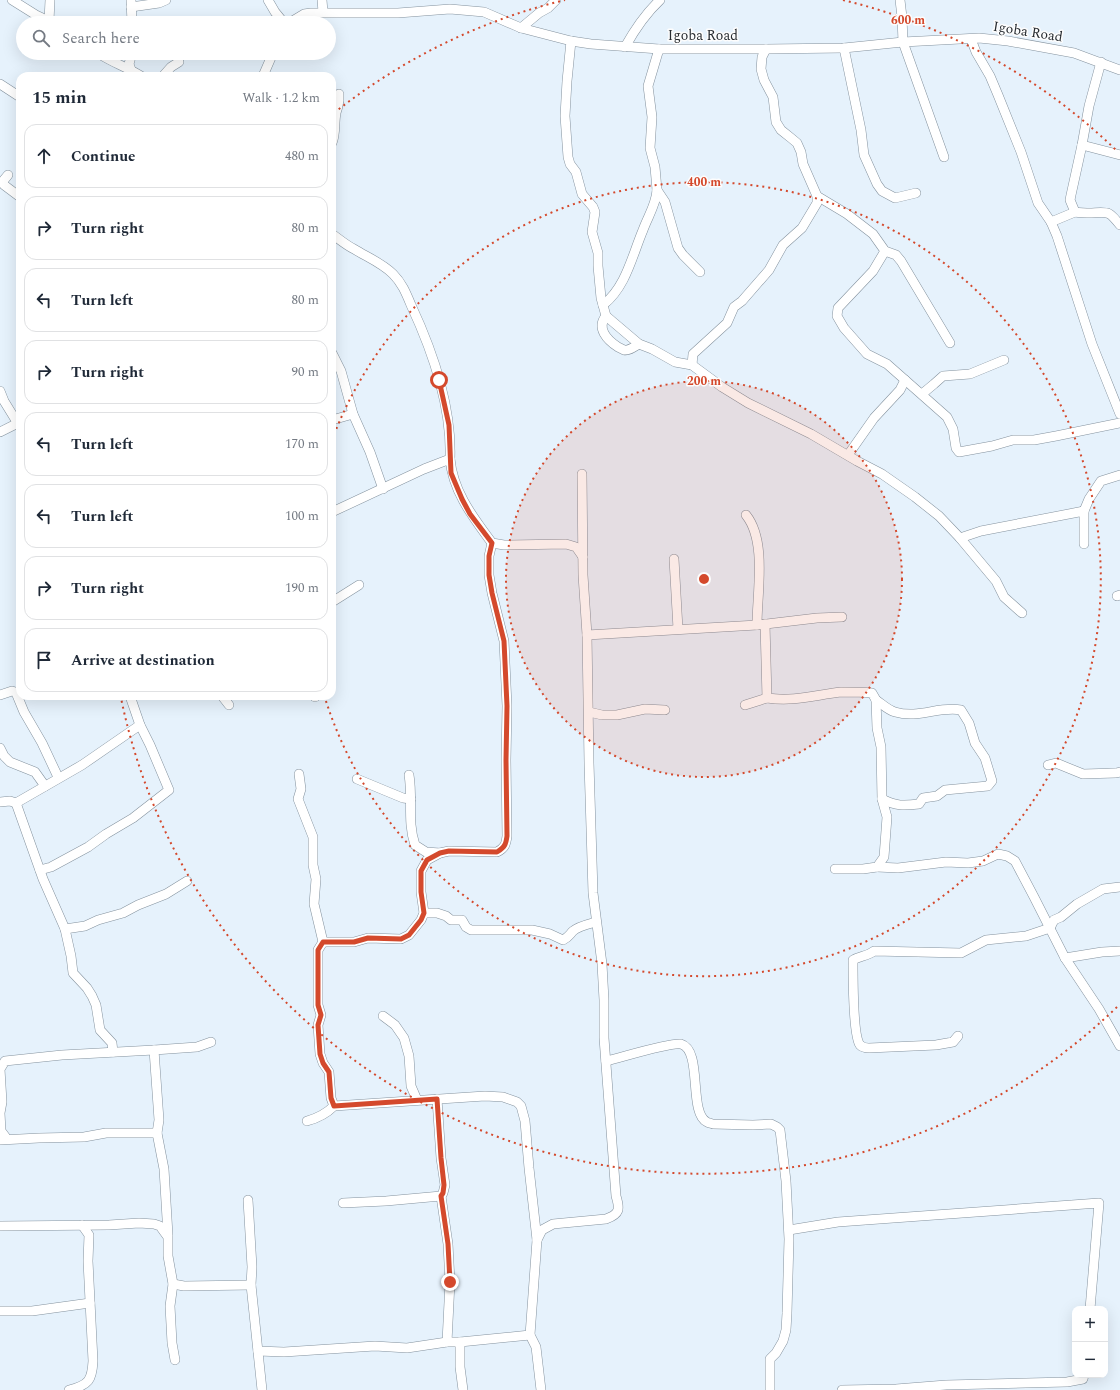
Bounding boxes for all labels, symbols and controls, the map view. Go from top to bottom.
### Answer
text: 600 m [891,11,925,30]
search box [16,16,336,60]
street label: Igoba Road [992,16,1064,47]
street label: Igoba Road [668,25,738,46]
icon: search [30,27,52,49]
text: Search here [62,27,140,50]
text: 15 min [32,85,87,111]
text: Walk · 1.2 km [242,88,320,108]
icon: ahead [33,145,55,167]
text: Continue [71,145,136,168]
text: 480 m [285,146,319,166]
text: 400 m [687,173,721,192]
icon: right [33,217,55,239]
text: Turn right [71,217,144,240]
text: 80 m [292,218,319,238]
icon: left [33,289,55,311]
text: Turn left [71,289,133,312]
text: 80 m [292,290,319,310]
icon: right [33,361,55,383]
text: Turn right [71,361,144,384]
text: 90 m [292,362,319,382]
route start [430,371,448,389]
text: 200 m [687,372,721,391]
icon: left [33,433,55,455]
text: Turn left [71,433,133,456]
text: 170 m [285,434,319,454]
icon: left [33,505,55,527]
text: Turn left [71,505,133,528]
text: 100 m [285,506,319,526]
centre of rings [697,572,711,586]
icon: right [33,577,55,599]
text: Turn right [71,577,144,600]
text: 190 m [285,578,319,598]
icon: arrive [33,649,55,671]
text: Arrive at destination [71,649,215,672]
route end [441,1273,459,1291]
map controls [1072,1306,1108,1378]
button: + [1072,1306,1108,1342]
button: − [1072,1342,1108,1378]

